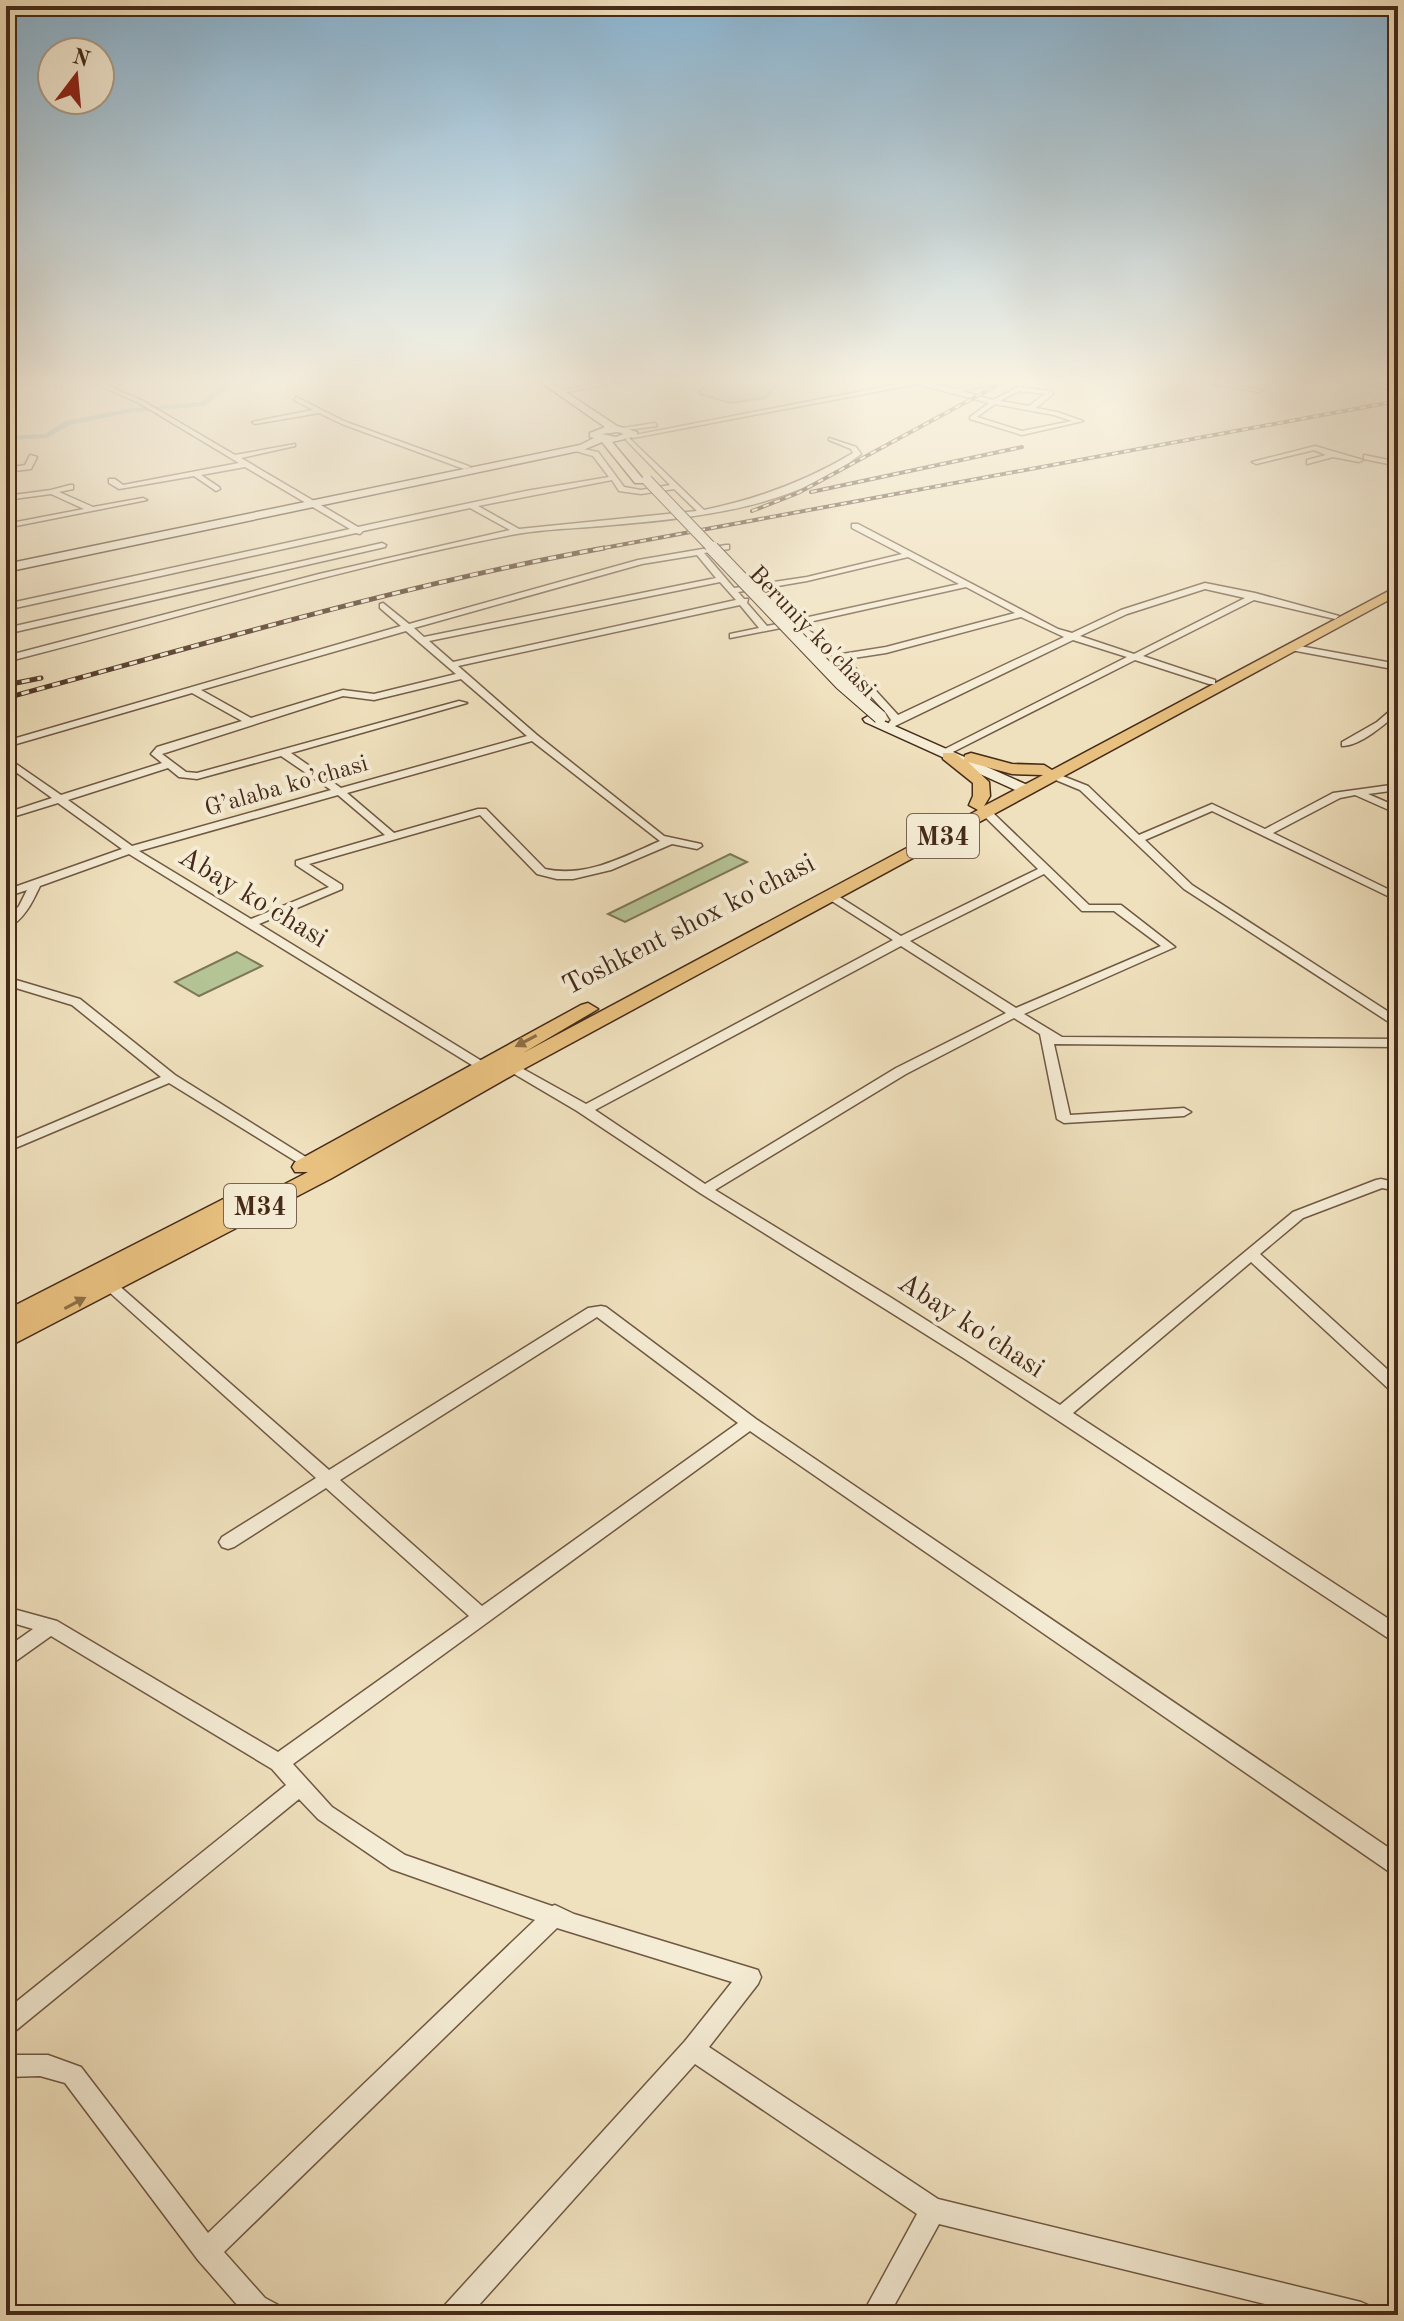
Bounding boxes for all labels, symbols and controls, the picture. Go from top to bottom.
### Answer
north arrow [36,36,116,116]
text: N [70,46,92,72]
street label: Beruniy ko'chasi [743,562,880,702]
street label: G’alaba ko’chasi [202,752,371,822]
road number: M34 [907,814,979,858]
street label: Abay ko'chasi [173,843,332,954]
street label: Toshkent shox ko'chasi [559,850,820,1001]
one-way arrow [515,1035,538,1048]
road number: M34 [224,1184,296,1228]
street label: Abay ko'chasi [892,1269,1048,1384]
one-way arrow [63,1296,86,1309]

